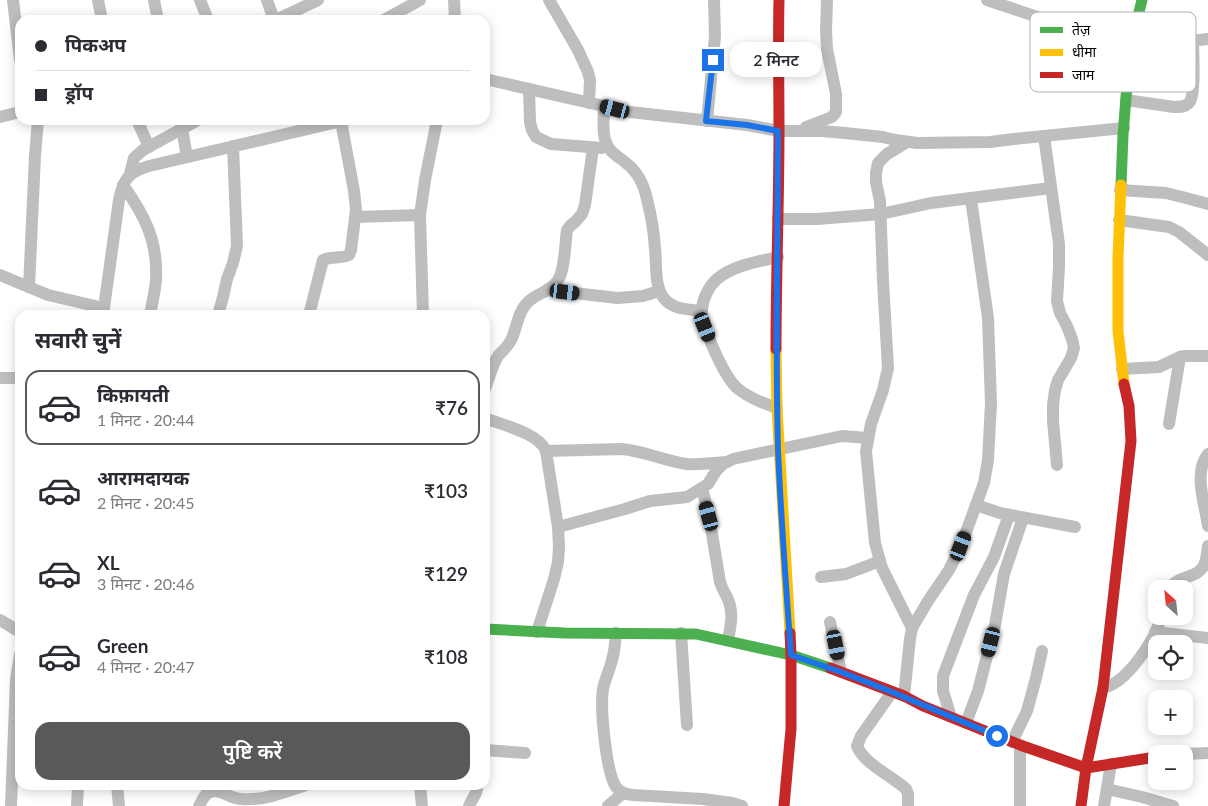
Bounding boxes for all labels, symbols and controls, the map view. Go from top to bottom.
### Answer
legend [1030,12,1196,92]
text: तेज़ [1072,21,1091,38]
text: पिकअप [65,33,126,56]
callout: 2 मिनट [730,42,823,78]
text: धीमा [1072,43,1097,60]
route end [702,49,724,71]
text: 2 मिनट [753,50,799,69]
text: जाम [1072,66,1095,83]
text: ड्रॉप [65,81,93,104]
car [598,98,631,120]
car [549,283,580,301]
car [692,310,717,344]
text: सवारी चुनें [35,326,121,353]
text: किफ़ायती [97,383,169,406]
icon: car [37,385,82,430]
text: ₹76 [435,396,468,419]
text: 1 मिनट · 20:44 [97,410,195,429]
text: आरामदायक [97,466,189,489]
icon: car [37,468,82,513]
text: ₹103 [424,479,468,502]
text: 2 मिनट · 20:45 [97,493,195,512]
car [697,500,720,532]
car [948,529,973,563]
icon: car [37,551,82,596]
text: XL [97,551,120,574]
text: ₹129 [424,562,468,585]
text: 3 मिनट · 20:46 [97,574,195,593]
north arrow [1148,580,1192,625]
map controls [1148,580,1193,790]
car [980,626,1001,658]
car [825,629,846,661]
icon: car [37,634,82,679]
text: Green [97,634,148,657]
button: locate [1148,635,1193,680]
text: ₹108 [424,645,468,668]
text: 4 मिनट · 20:47 [97,657,195,676]
button: + [1148,690,1193,735]
button: पुष्टि करें [35,722,470,780]
route start [986,725,1008,747]
button: − [1148,745,1193,790]

